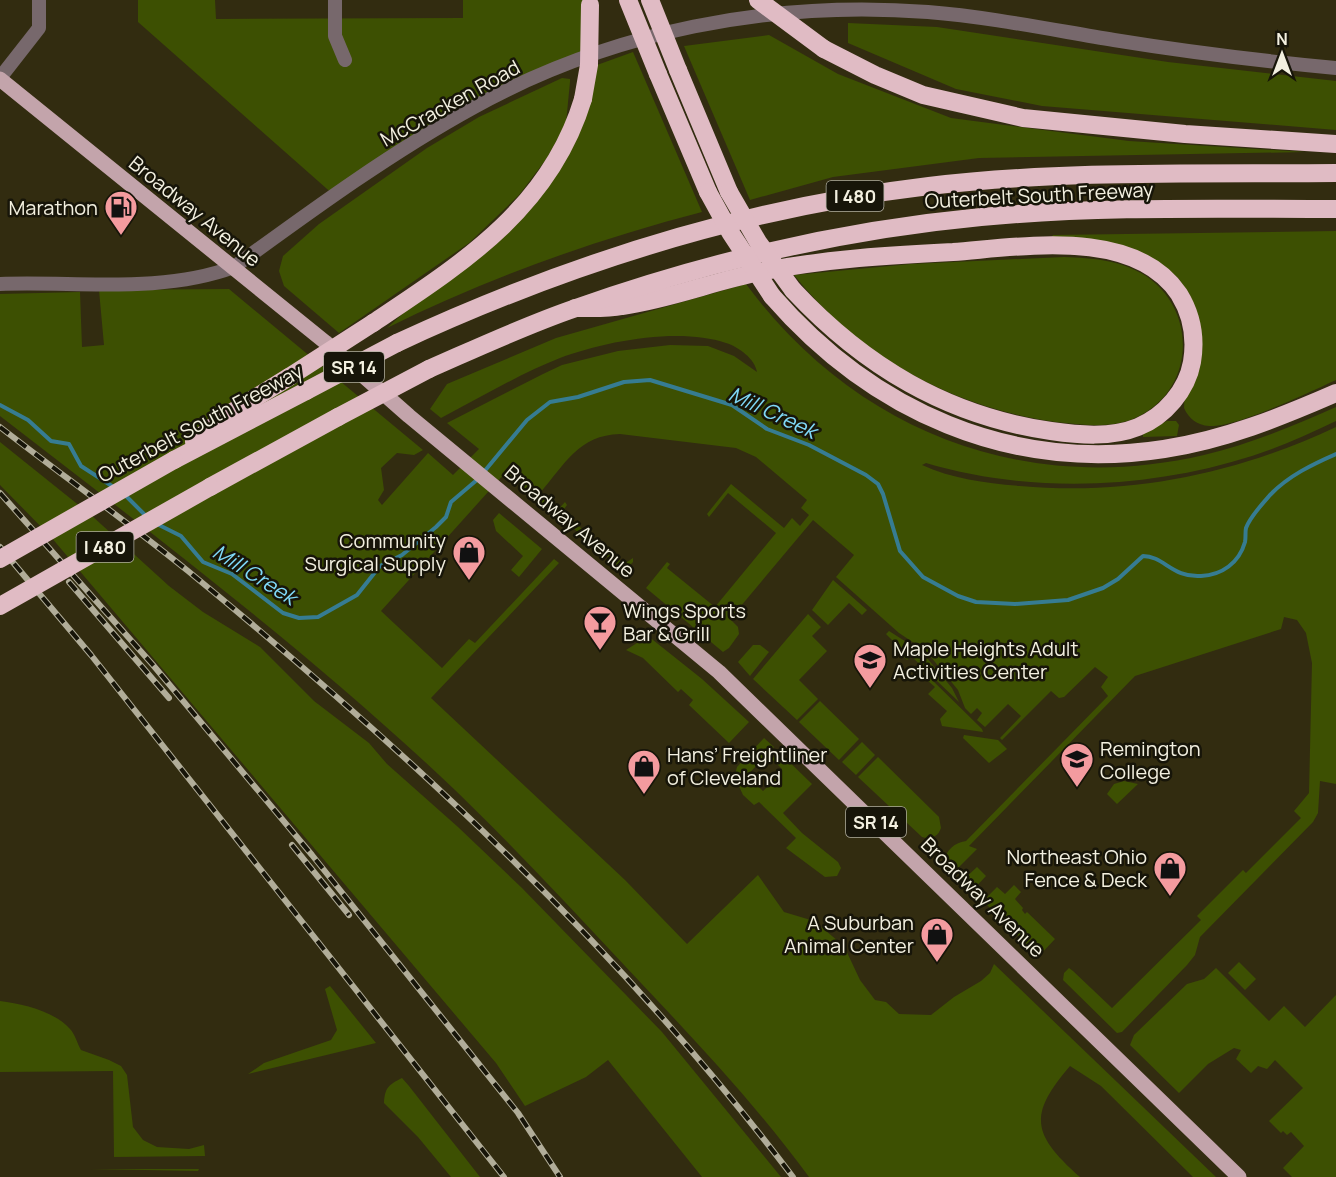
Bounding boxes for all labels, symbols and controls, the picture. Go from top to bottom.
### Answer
north arrow [1252,24,1312,84]
text: N [1276,28,1288,50]
street label: McCracken Road [375,53,525,153]
street label: Broadway Avenue [123,149,267,273]
street label: Outerbelt South Freeway [924,176,1154,214]
road number: I 480 [826,181,884,211]
fuel station icon: Marathon [103,189,139,236]
place label: Marathon [9,194,98,221]
road number: SR 14 [324,352,384,382]
street label: Outerbelt South Freeway [93,357,308,489]
water label: Mill Creek [725,379,824,446]
street label: Broadway Avenue [499,458,641,584]
place label: Community Surgical Supply [305,527,446,577]
road number: I 480 [76,532,134,562]
shop icon: Community Surgical Supply [451,534,487,581]
water label: Mill Creek [208,537,304,612]
place label: Wings Sports Bar & Grill [623,597,746,647]
bar icon: Wings Sports Bar & Grill [582,604,618,651]
place label: Maple Heights Adult Activities Center [893,635,1078,685]
school or university icon: Maple Heights Adult Activities Center [852,642,888,689]
place label: Remington College [1100,735,1201,785]
place label: Hans’ Freightliner of Cleveland [667,741,827,791]
school or university icon: Remington College [1059,741,1095,788]
shop icon: Hans’ Freightliner of Cleveland [626,748,662,795]
road number: SR 14 [846,807,906,837]
street label: Broadway Avenue [915,831,1051,963]
place label: Northeast Ohio Fence & Deck [1006,843,1148,893]
shop icon: Northeast Ohio Fence & Deck [1152,850,1188,897]
place label: A Suburban Animal Center [784,909,914,959]
shop icon: A Suburban Animal Center [919,916,955,963]

